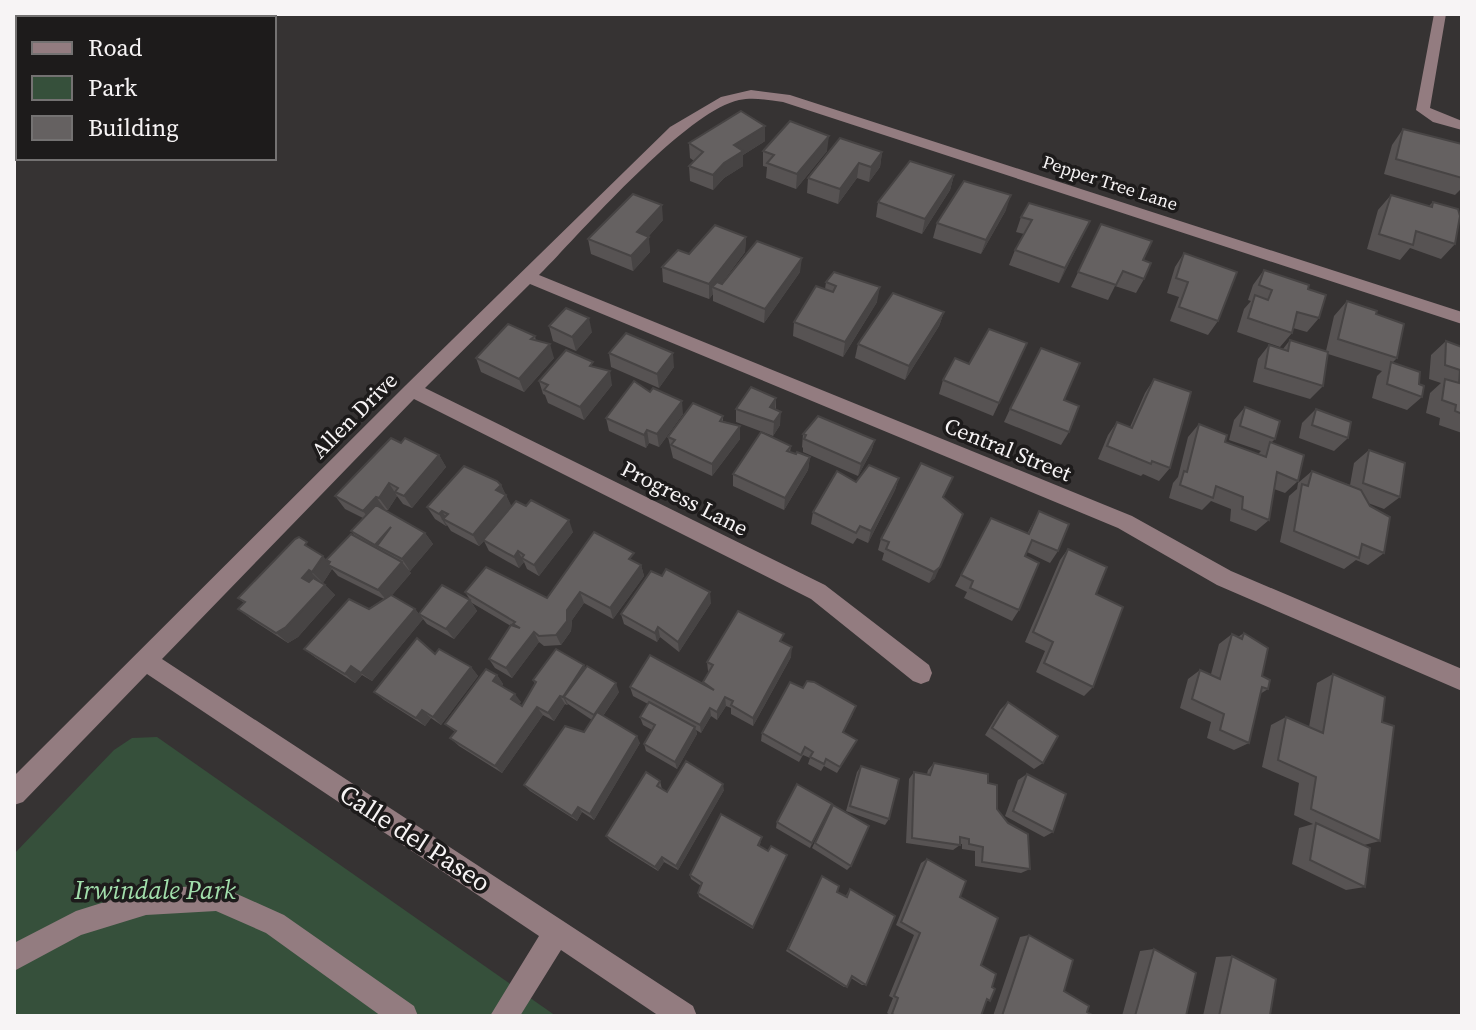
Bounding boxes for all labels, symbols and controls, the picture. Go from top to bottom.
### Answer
legend [16,16,276,160]
text: Road [88,31,143,64]
text: Park [88,71,138,104]
text: Building [88,111,179,144]
street label: Pepper Tree Lane [1039,149,1181,216]
street label: Allen Drive [304,365,404,465]
street label: Central Street [940,410,1077,488]
street label: Progress Lane [616,453,754,543]
street label: Calle del Paseo [332,776,498,900]
park label: Irwindale Park [73,872,237,908]

